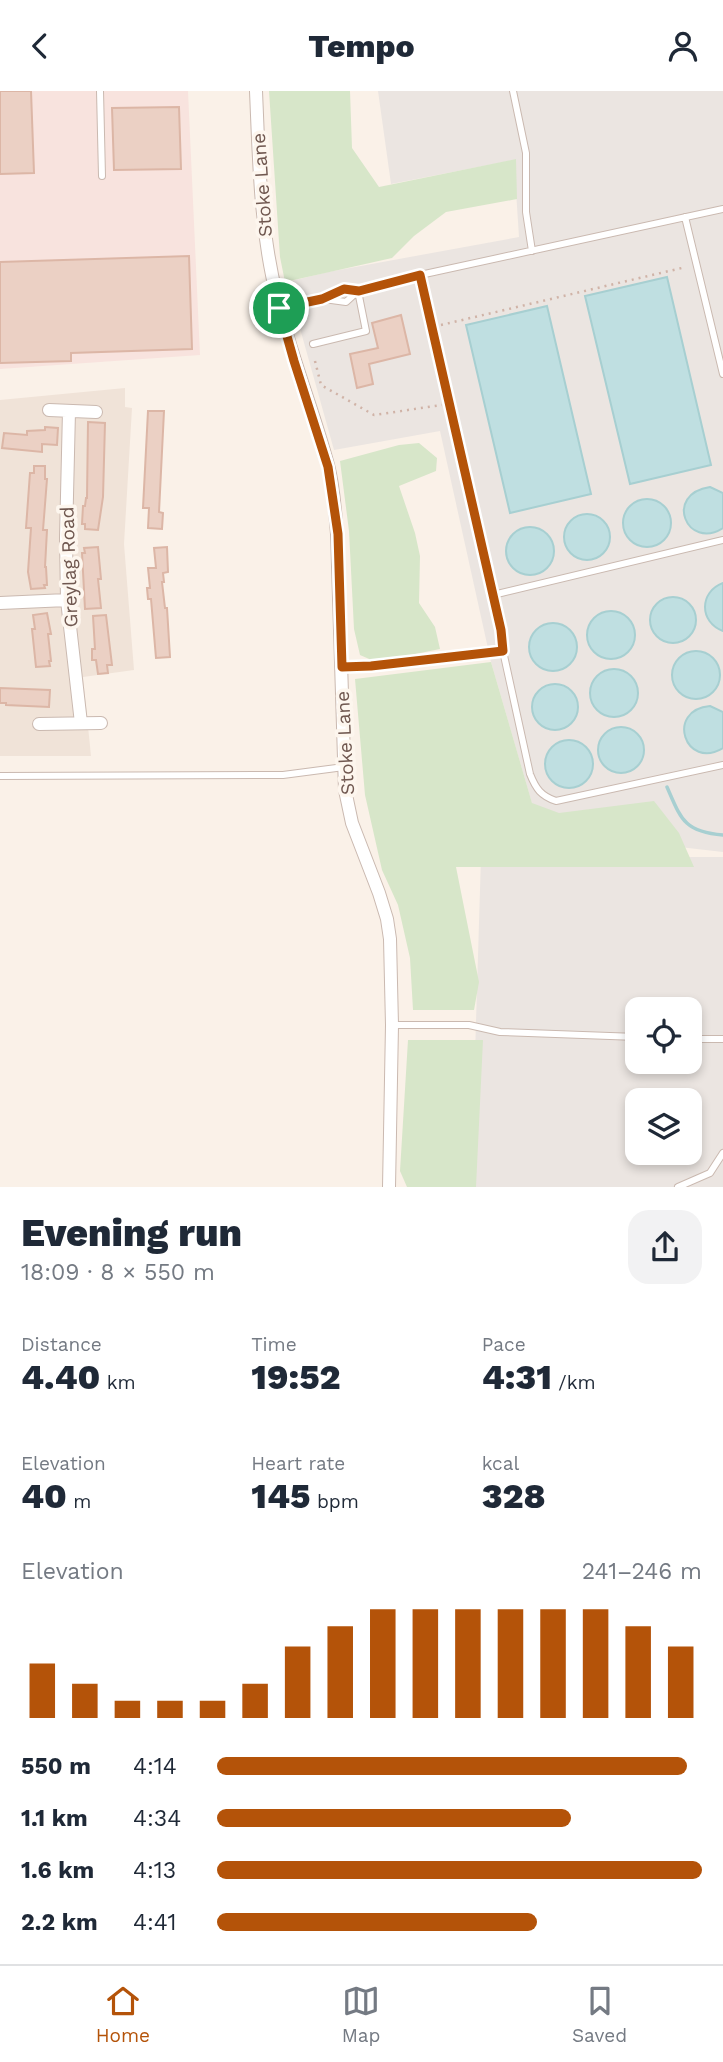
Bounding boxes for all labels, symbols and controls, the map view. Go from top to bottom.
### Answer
icon: back [21,27,59,65]
text: Tempo [308,27,415,65]
icon: person [664,27,702,65]
street label: Stoke Lane [247,132,277,238]
pin [249,278,309,338]
icon: arrive [260,289,298,327]
street label: Greylag Road [55,506,83,628]
street label: Stoke Lane [331,690,359,796]
map controls [625,997,702,1165]
button: locate [625,997,702,1074]
button: layers [625,1088,702,1165]
button: share [628,1210,702,1284]
text: Evening run [21,1211,242,1255]
text: 18:09 · 8 × 550 m [21,1259,215,1286]
text: Distance [21,1333,102,1356]
text: Time [251,1333,297,1356]
text: Pace [482,1333,526,1356]
text: 4.40 [21,1356,100,1398]
text: 19:52 [251,1356,341,1398]
text: 4:31 [482,1356,552,1398]
text: km [100,1371,136,1394]
text: /km [552,1371,596,1394]
text: Elevation [21,1452,106,1475]
text: Heart rate [251,1452,345,1475]
text: kcal [482,1452,519,1475]
text: 40 [21,1475,67,1517]
text: 145 [251,1475,310,1517]
text: 328 [482,1475,546,1517]
text: m [67,1490,91,1513]
text: bpm [310,1490,359,1513]
text: Elevation [21,1558,124,1585]
text: 241–246 m [582,1558,702,1585]
text: 550 m [21,1753,91,1780]
text: 4:14 [133,1753,177,1780]
text: 1.1 km [21,1805,88,1832]
text: 4:34 [133,1805,181,1832]
text: 1.6 km [21,1857,94,1884]
text: 4:13 [133,1857,176,1884]
text: 2.2 km [21,1909,98,1936]
text: 4:41 [133,1909,177,1936]
tab: Home [96,1982,150,2047]
tab: Map [342,1982,380,2047]
tab: Saved [572,1982,627,2047]

